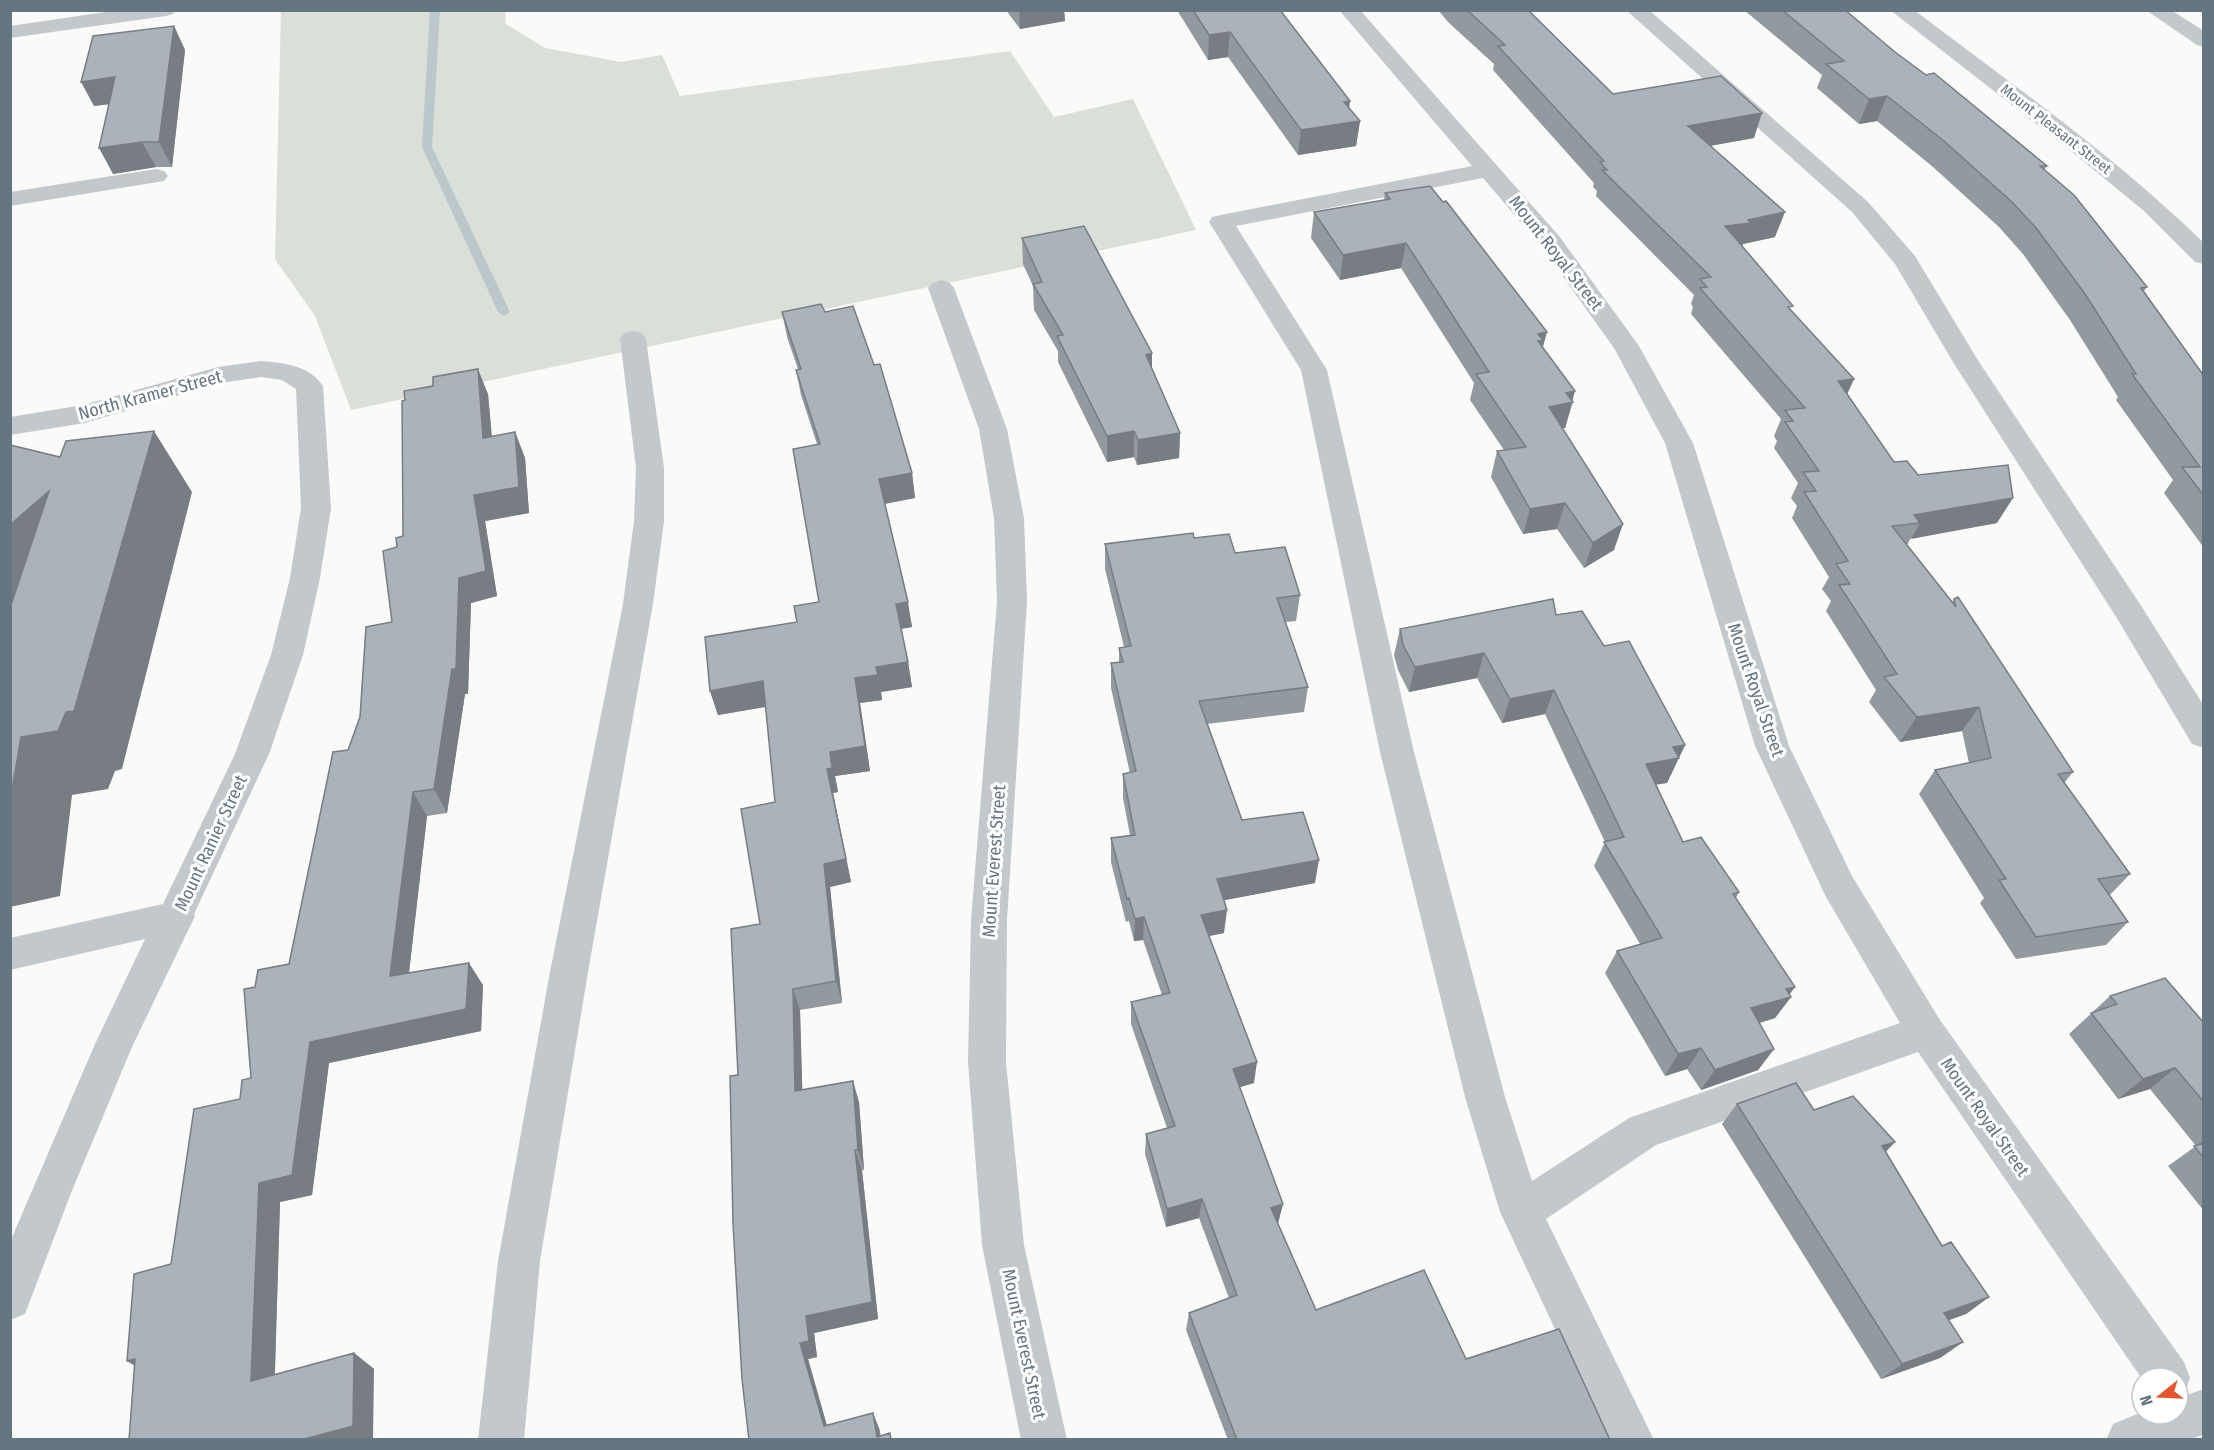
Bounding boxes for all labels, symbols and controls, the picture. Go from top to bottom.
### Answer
street label: Mount Pleasant Street [1997,80,2115,178]
street label: Mount Royal Street [1504,191,1608,315]
street label: North Kramer Street [76,365,224,425]
street label: Mount Royal Street [1723,620,1789,760]
street label: Mount Ranier Street [170,771,252,914]
street label: Mount Everest Street [978,784,1010,938]
street label: Mount Royal Street [1936,1053,2034,1181]
street label: Mount Everest Street [997,1267,1051,1421]
north arrow [2130,1366,2190,1426]
text: N [2136,1393,2157,1408]

